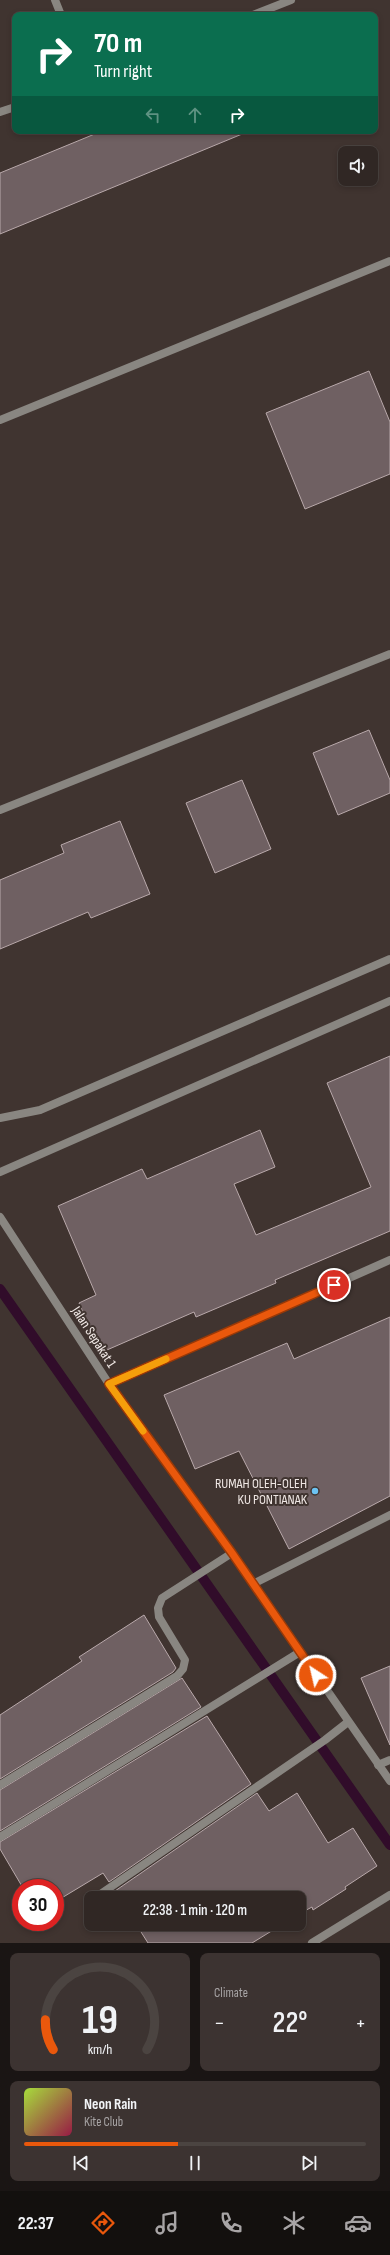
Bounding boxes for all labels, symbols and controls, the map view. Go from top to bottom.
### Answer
text: 70 m [94,27,142,60]
icon: right [28,28,80,80]
text: Turn right [94,61,152,82]
icon: left [142,104,164,126]
icon: ahead [184,104,206,126]
icon: right [226,104,248,126]
map controls [338,146,378,186]
button: sound [338,146,378,186]
pin [317,1268,351,1302]
icon: arrive [323,1274,345,1296]
street label: Jalan Sepakat 1 [67,1302,120,1371]
place label: RUMAH OLEH-OLEH KU PONTIANAK [215,1475,308,1508]
marker: RUMAH OLEH-OLEH KU PONTIANAK [310,1486,320,1496]
position arrow [295,1654,337,1696]
speed limit sign: 30 [12,1879,64,1931]
text: 22:38 · 1 min · 120 m [143,1901,247,1920]
text: Climate [214,1985,248,2001]
text: 19 [82,1996,118,2045]
text: 22° [273,2005,307,2041]
text: − [214,2010,225,2037]
text: + [355,2010,366,2037]
text: km/h [88,2041,112,2058]
text: Neon Rain [84,2095,137,2114]
text: Kite Club [84,2114,123,2130]
icon: previous [70,2152,92,2174]
icon: pause [184,2152,206,2174]
icon: next [298,2152,320,2174]
icon: directions [89,2209,117,2237]
icon: music [153,2209,181,2237]
icon: phone [217,2209,245,2237]
icon: climate [280,2209,308,2237]
icon: car [344,2209,372,2237]
text: 22:37 [18,2213,54,2234]

